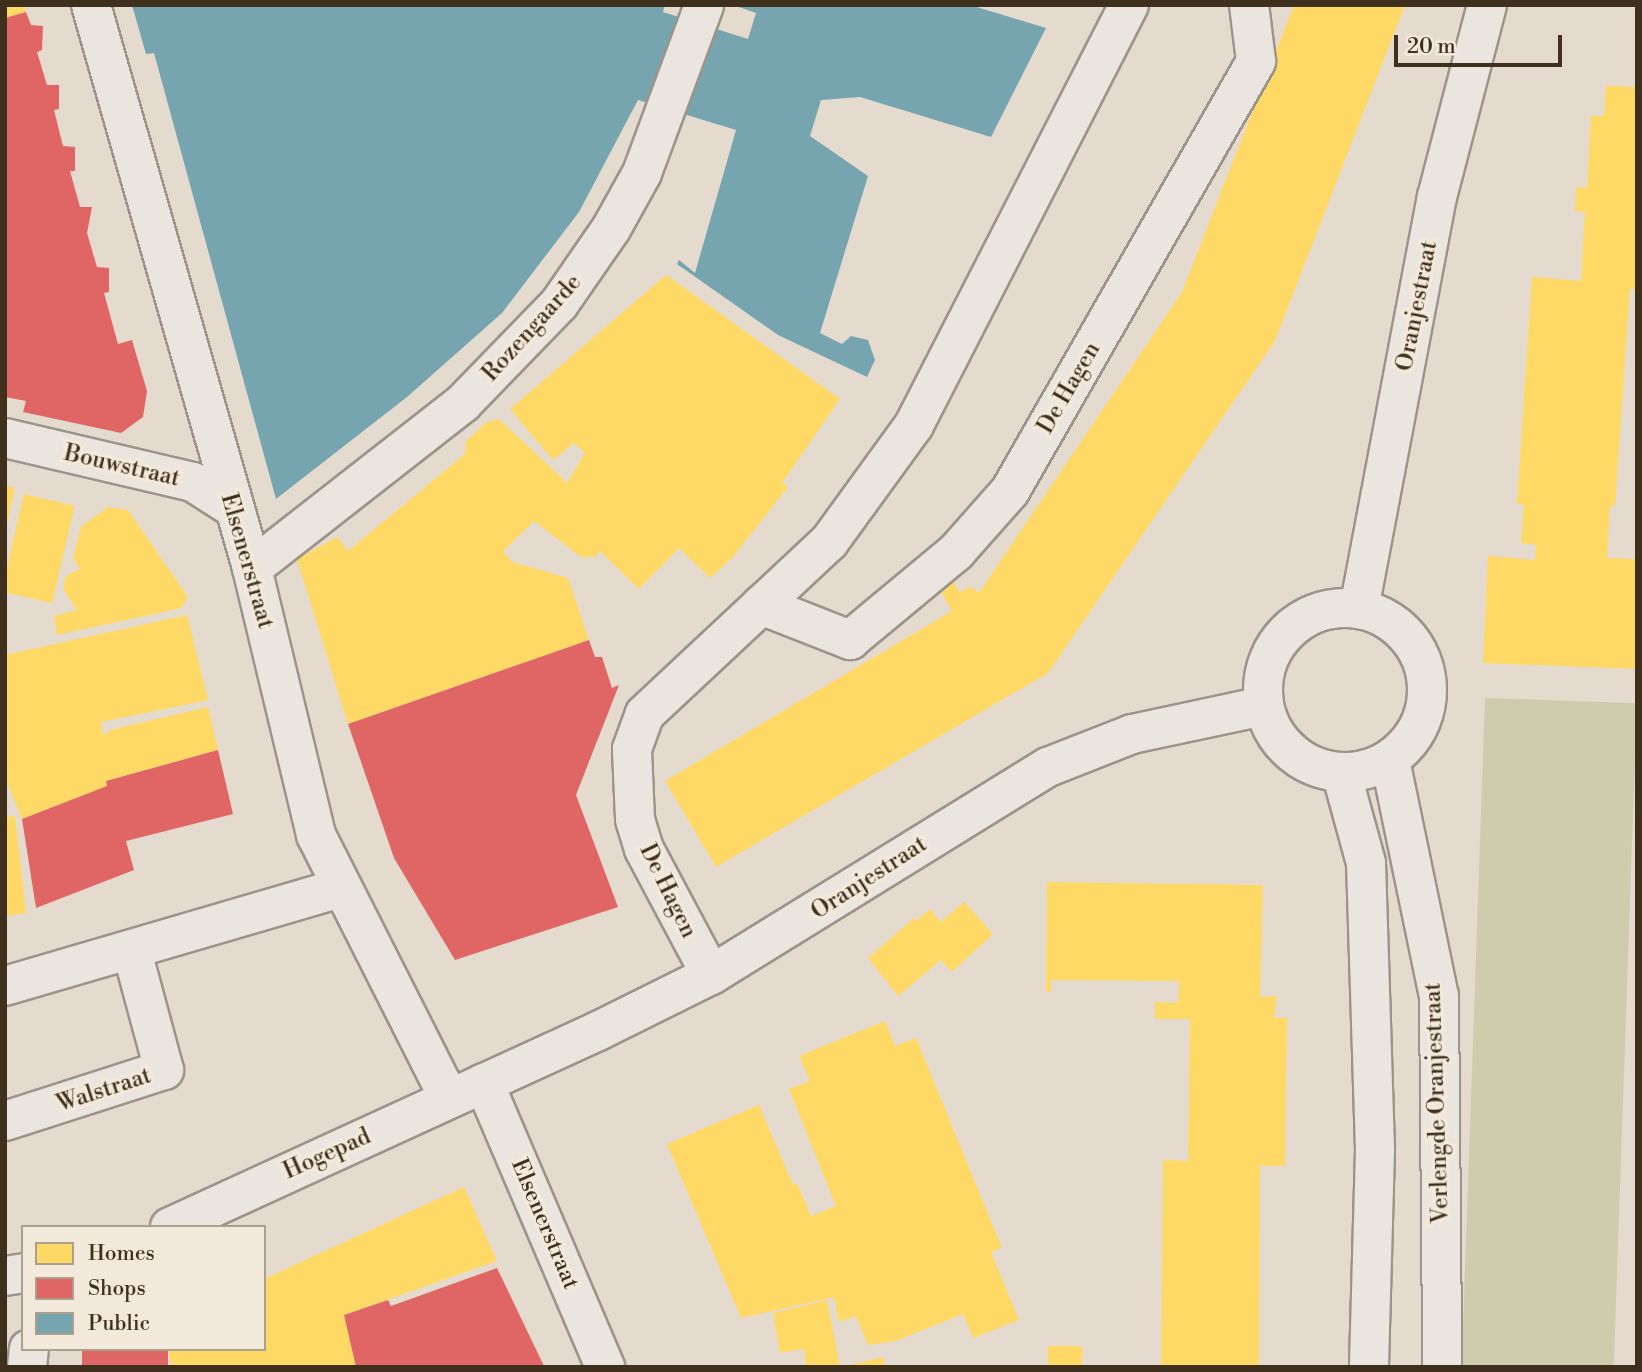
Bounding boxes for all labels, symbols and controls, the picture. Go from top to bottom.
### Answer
scale bar [1397,21,1565,65]
text: 20 m [1407,34,1456,60]
street label: Oranjestraat [1391,239,1443,373]
street label: Rozengaarde [477,269,587,387]
street label: De Hagen [1032,337,1106,439]
street label: Bouwstraat [61,439,183,493]
street label: Elsenerstraat [215,490,279,632]
street label: Oranjestraat [806,830,932,926]
street label: De Hagen [633,839,703,943]
street label: Verlengde Oranjestraat [1419,982,1455,1224]
street label: Walstraat [53,1062,155,1118]
street label: Hogepad [279,1123,375,1185]
street label: Elsenerstraat [505,1154,585,1294]
legend [21,1225,266,1351]
text: Homes [88,1241,155,1267]
text: Shops [88,1276,146,1302]
text: Public [88,1311,150,1337]

